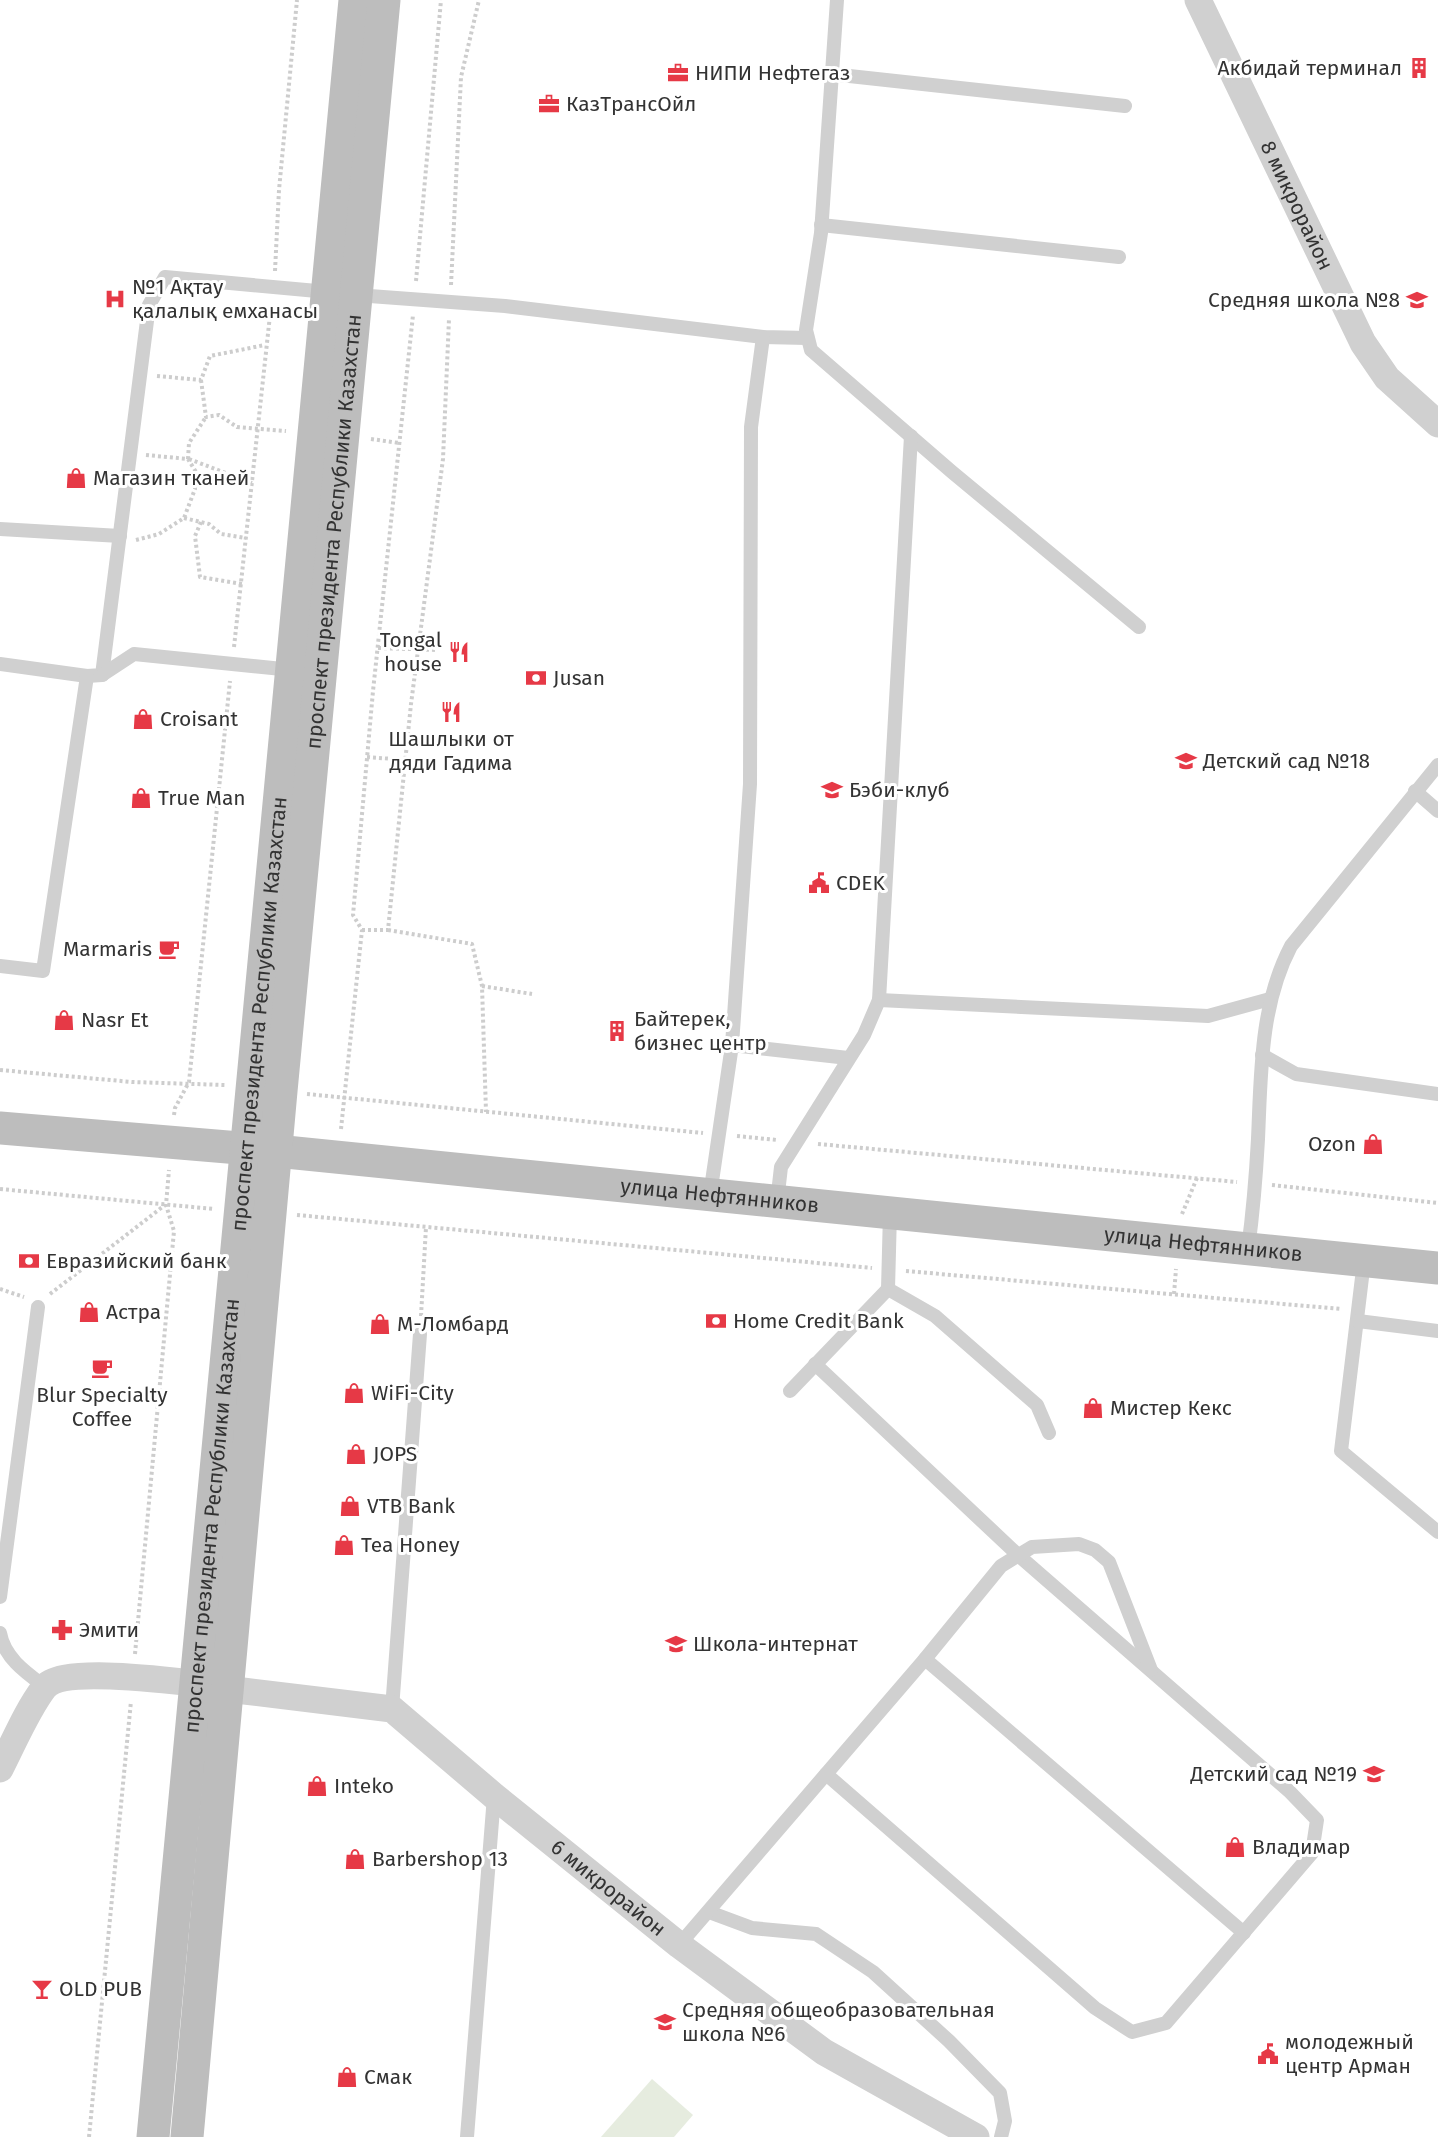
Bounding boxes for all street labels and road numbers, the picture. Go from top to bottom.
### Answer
street label: 8 микрорайон [1255,137,1339,274]
street label: проспект президента Республики Казахстан [300,313,367,750]
street label: проспект президента Республики Казахстан [226,795,293,1233]
street label: улица Нефтянников [619,1173,820,1219]
street label: улица Нефтянников [1103,1221,1304,1267]
street label: проспект президента Республики Казахстан [178,1297,245,1734]
street label: 6 микрорайон [546,1834,671,1942]

